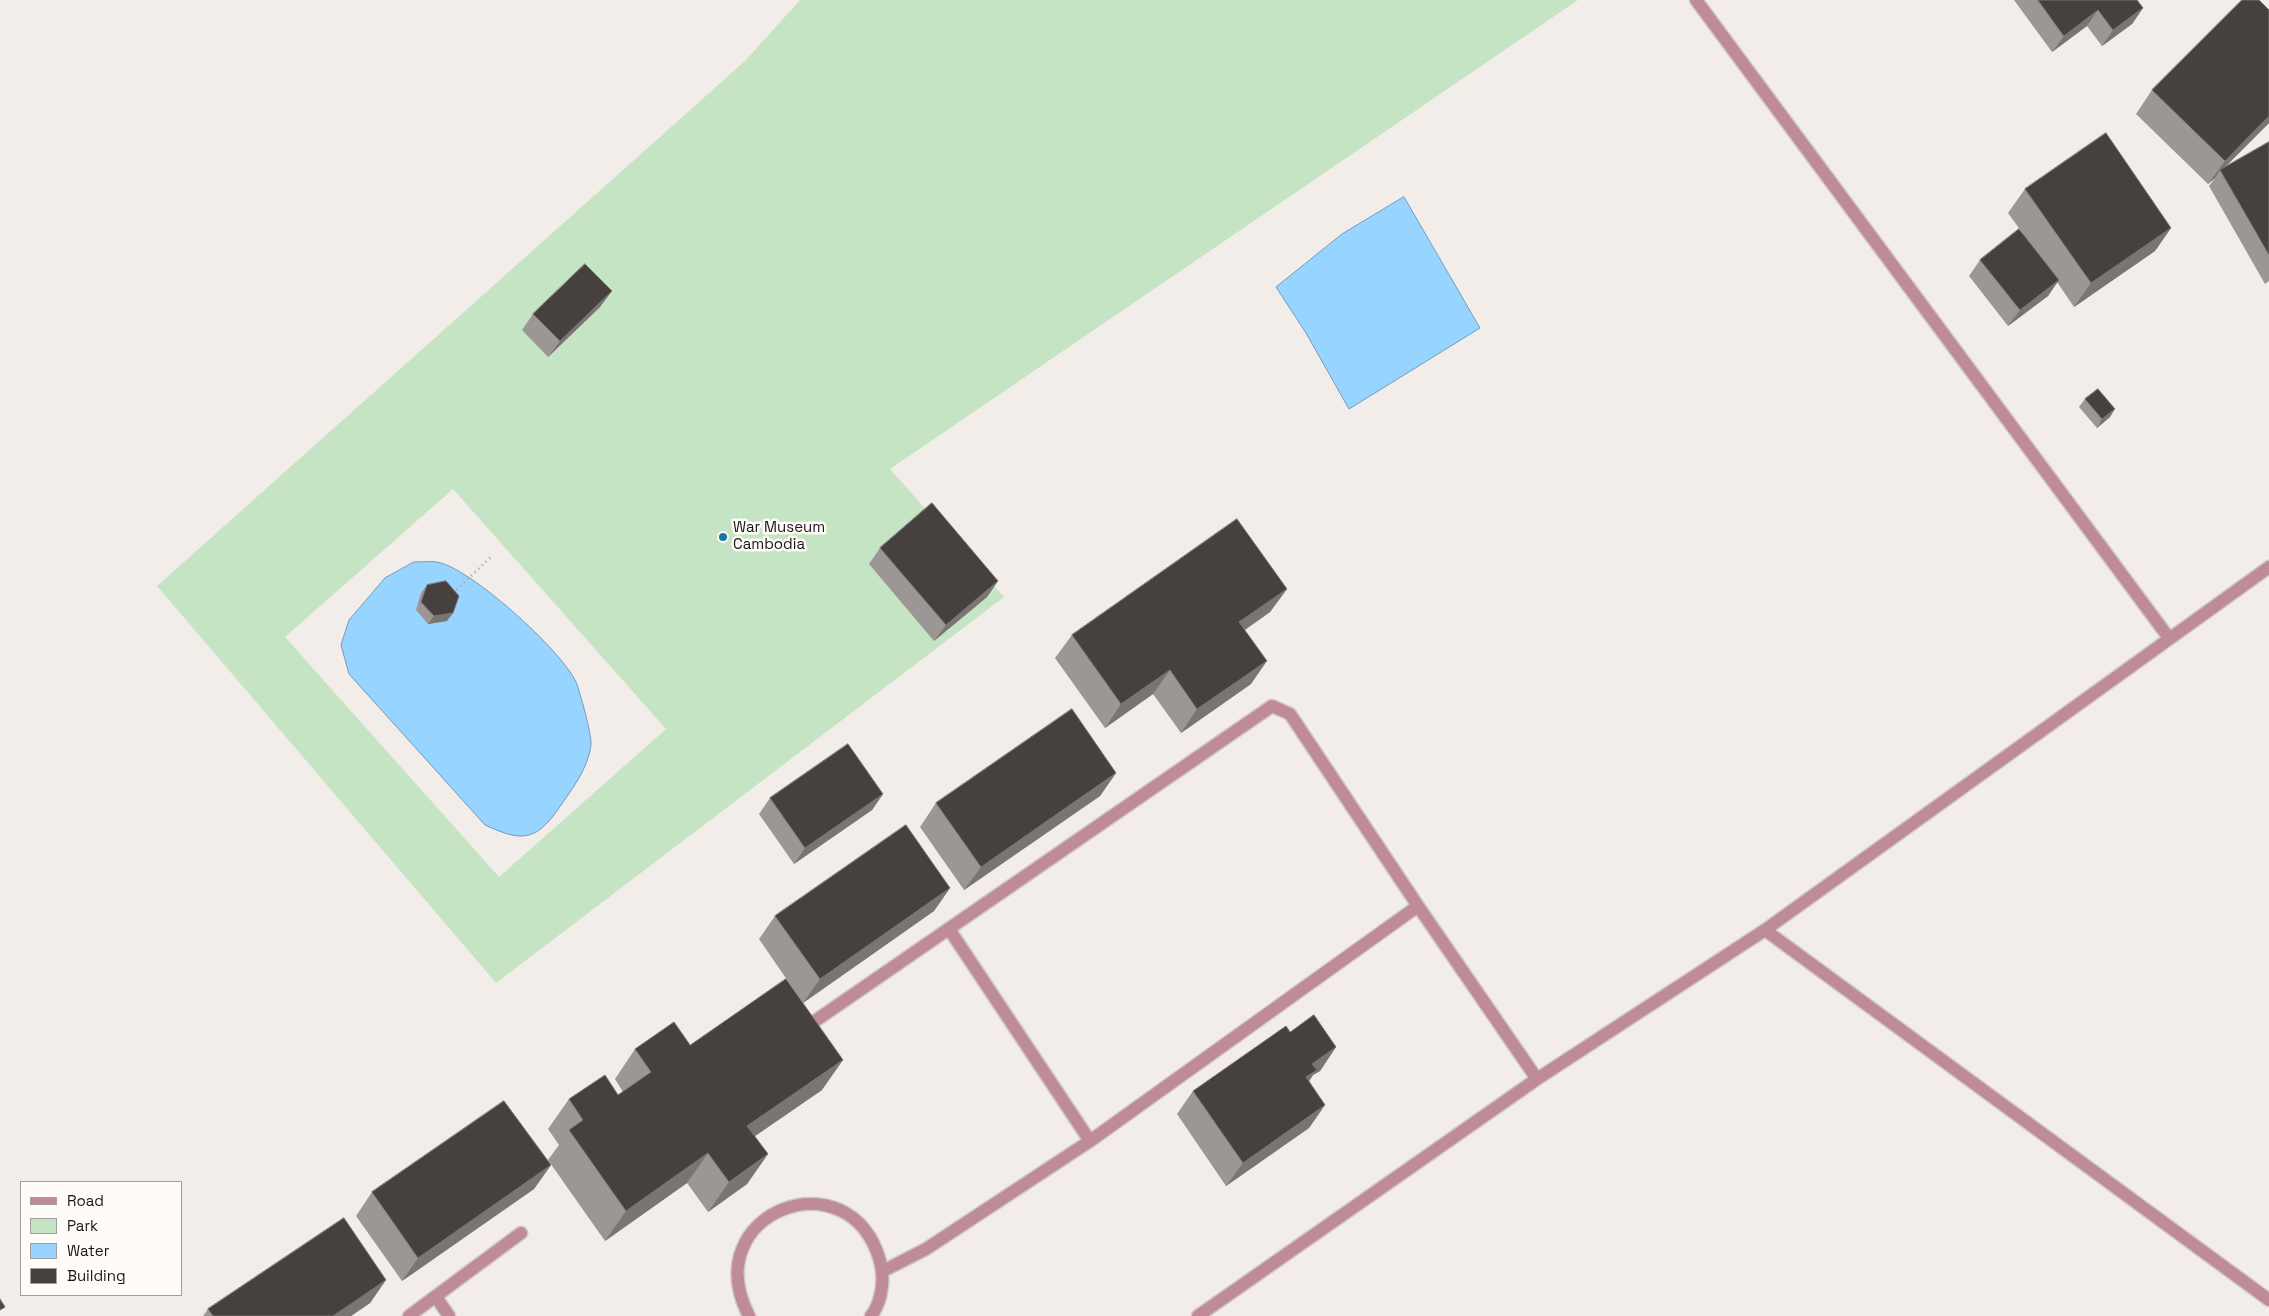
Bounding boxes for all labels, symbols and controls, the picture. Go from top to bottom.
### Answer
place label: War Museum Cambodia [733,519,825,554]
marker: War Museum Cambodia [717,531,729,543]
legend [20,1181,182,1296]
text: Road [67,1191,104,1210]
text: Park [67,1216,98,1235]
text: Water [67,1241,109,1260]
text: Building [67,1266,126,1285]

